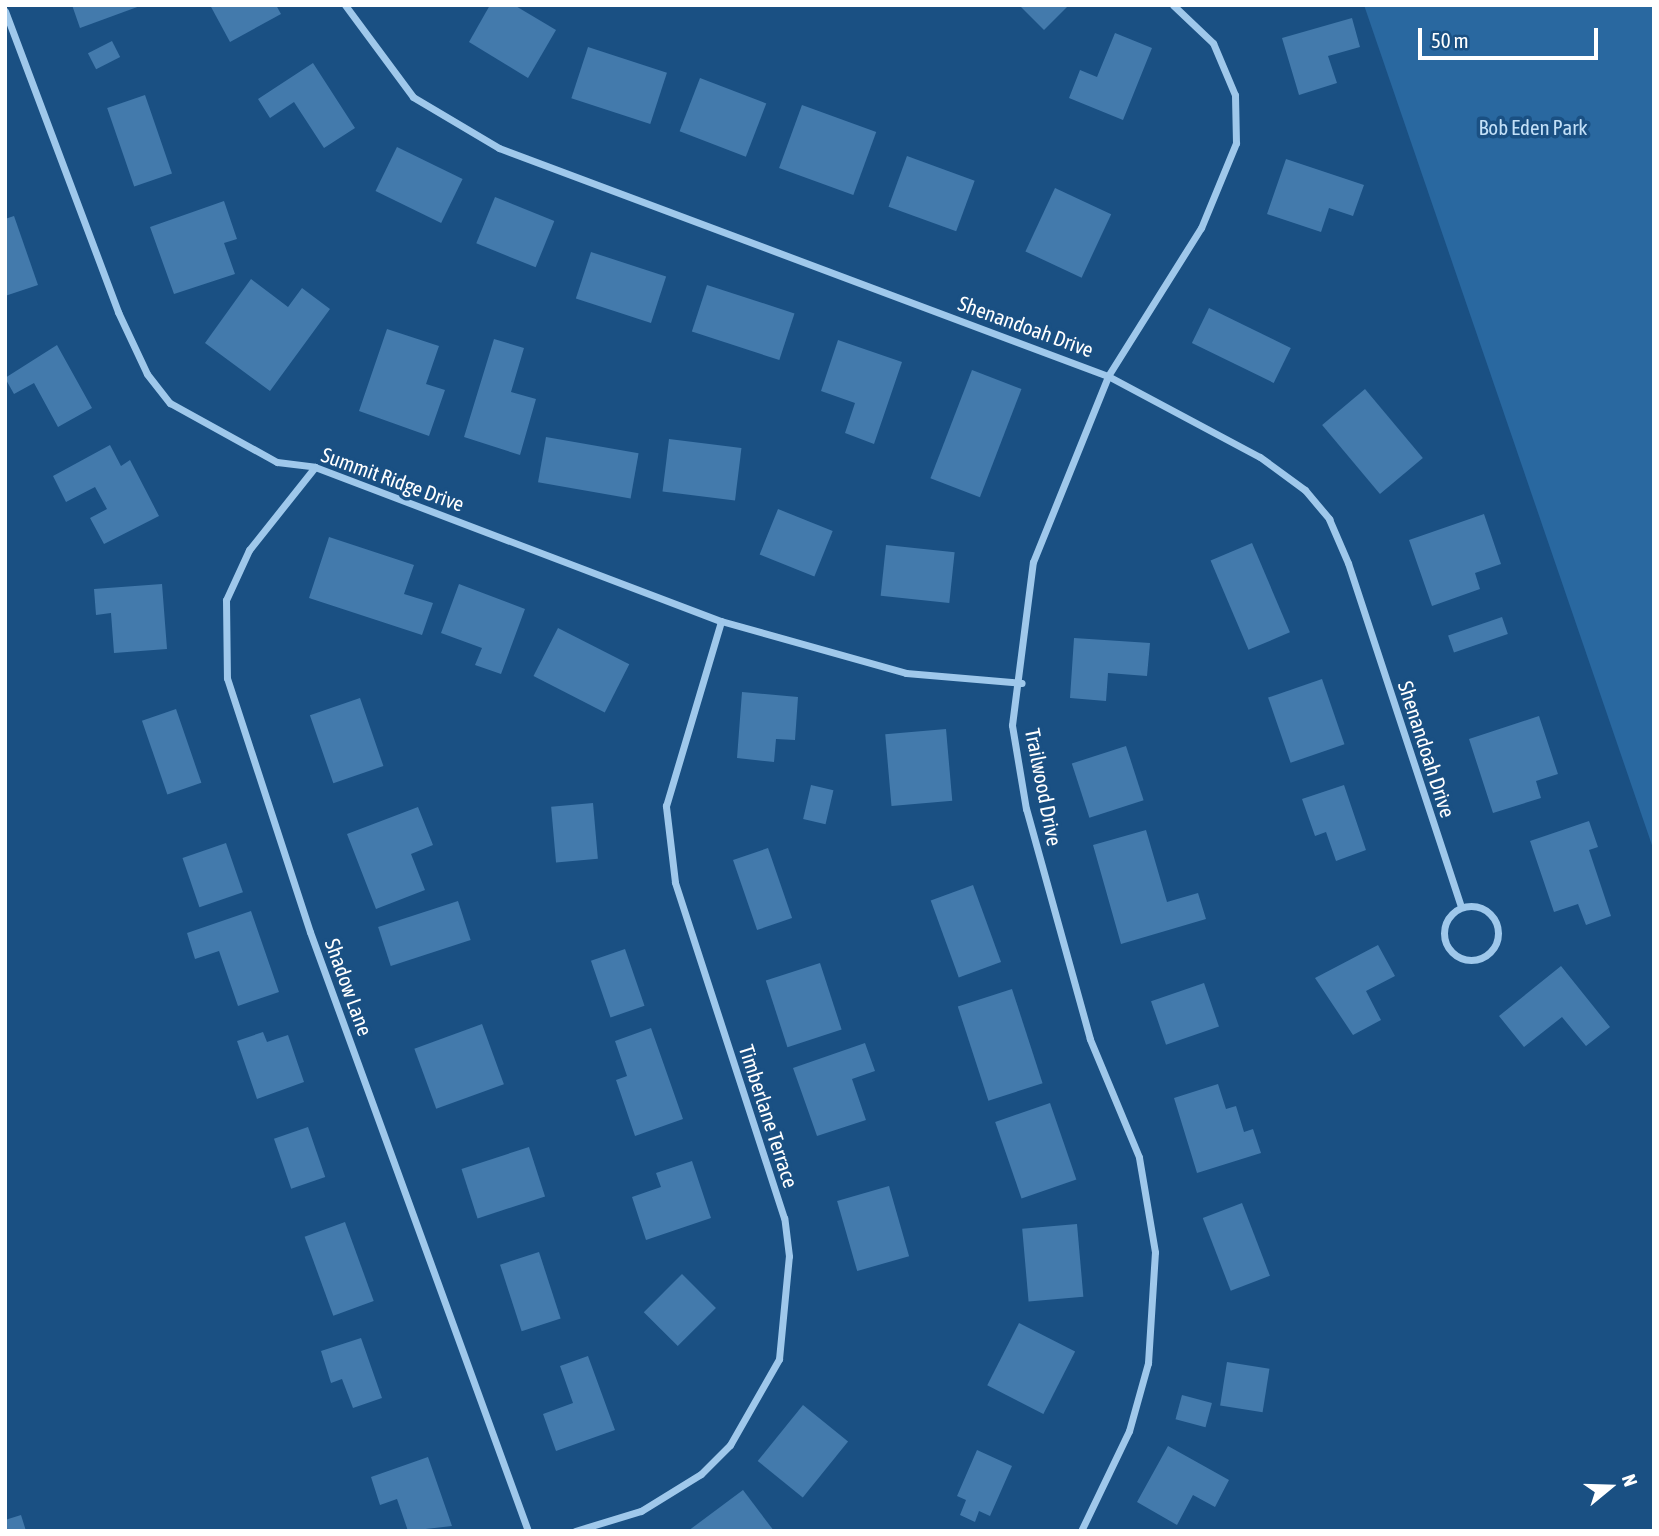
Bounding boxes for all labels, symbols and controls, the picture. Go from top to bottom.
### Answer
scale bar [1421,14,1601,58]
text: 50 m [1431,28,1469,52]
park label: Bob Eden Park [1478,114,1588,140]
street label: Shenandoah Drive [955,290,1097,362]
street label: Summit Ridge Drive [318,442,468,516]
street label: Shenandoah Drive [1393,678,1461,820]
street label: Trailwood Drive [1020,726,1068,848]
street label: Shadow Lane [320,935,378,1039]
street label: Timberlane Terrace [734,1041,804,1191]
north arrow [1575,1452,1645,1522]
text: N [1618,1471,1642,1489]

